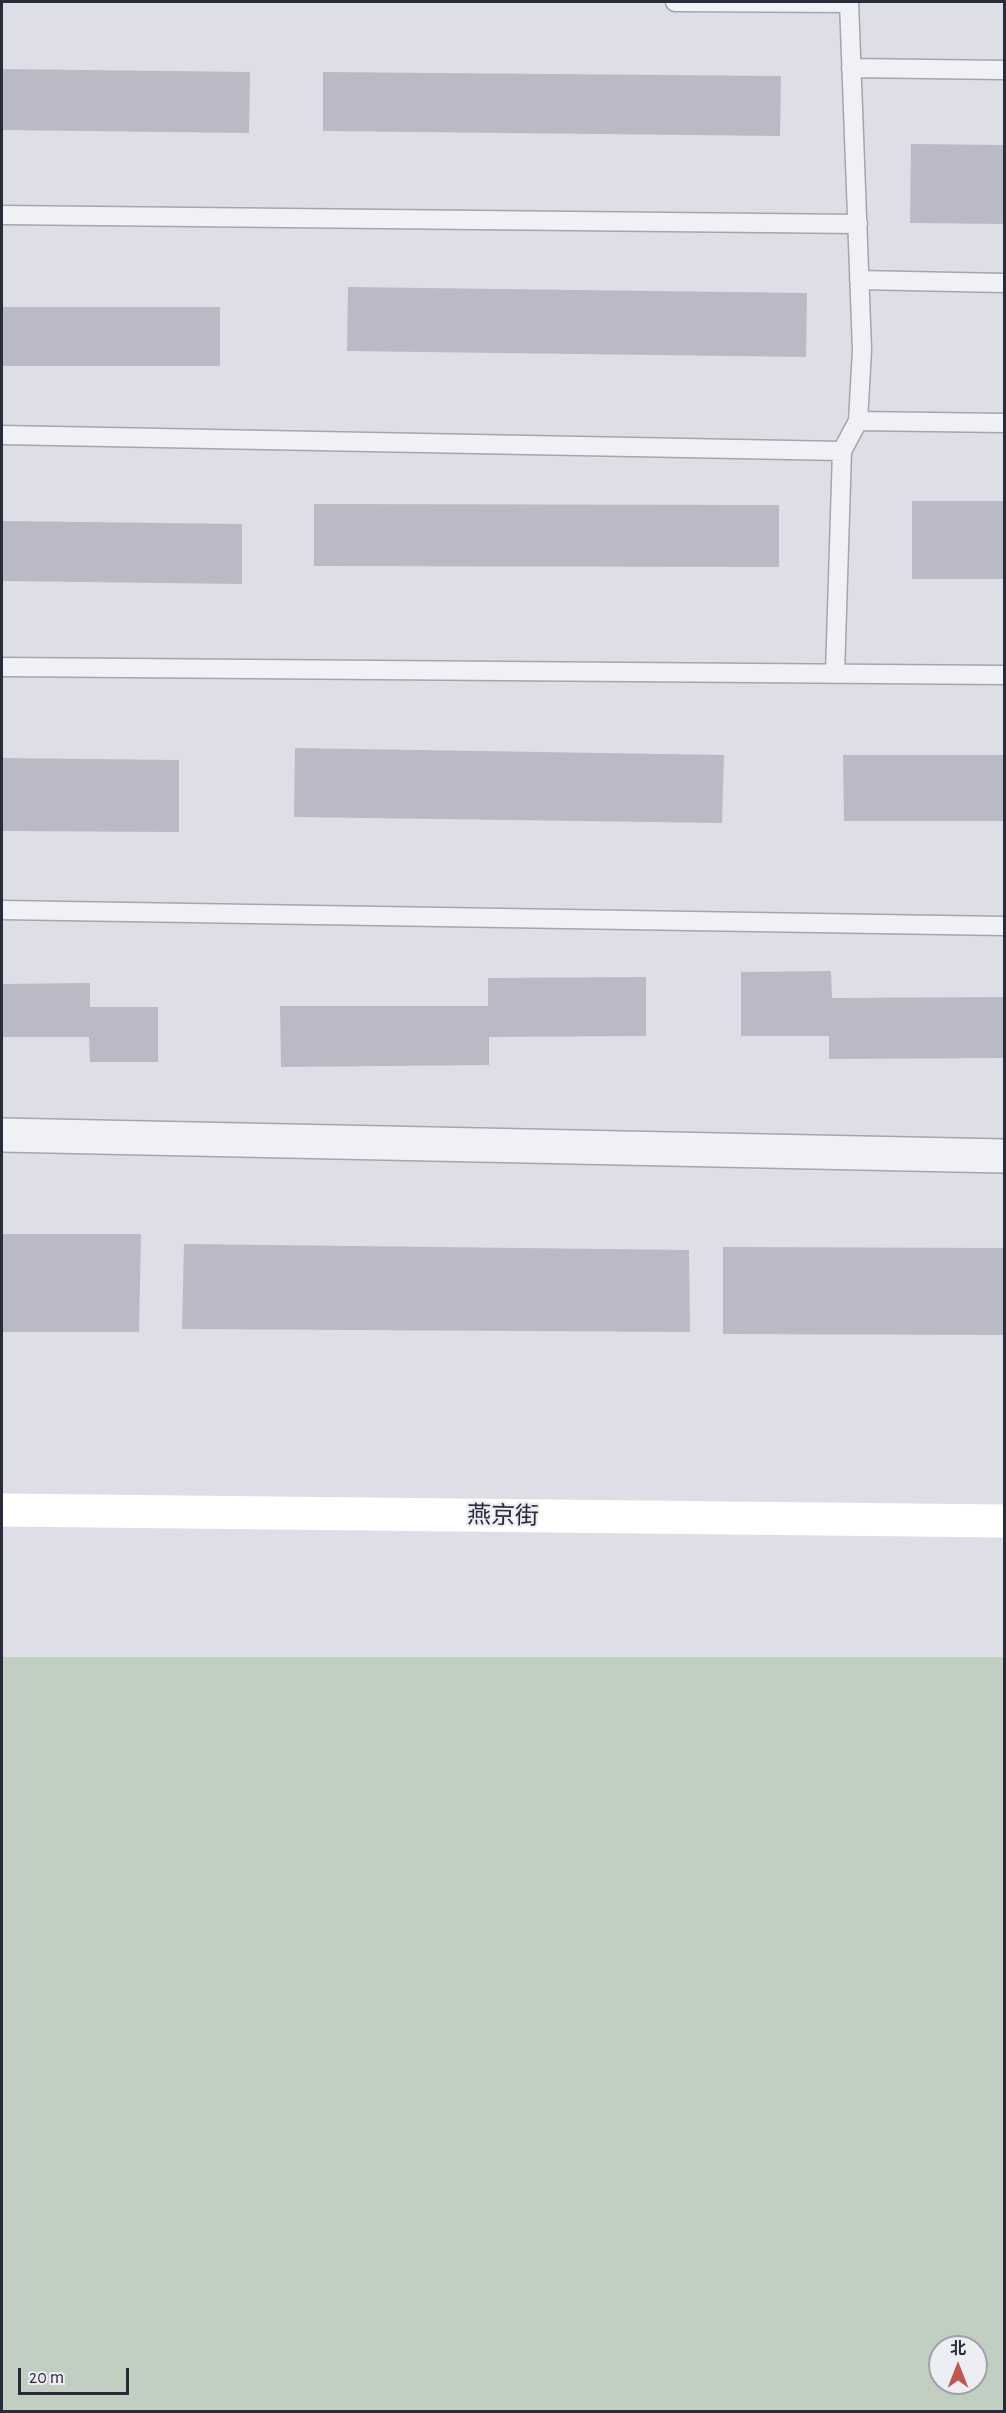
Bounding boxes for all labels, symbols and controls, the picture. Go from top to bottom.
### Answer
street label: 燕京街 [467,1501,539,1531]
north arrow [928,2335,988,2395]
text: 北 [950,2341,966,2357]
scale bar [21,2356,132,2394]
text: 20 m [29,2369,64,2387]

